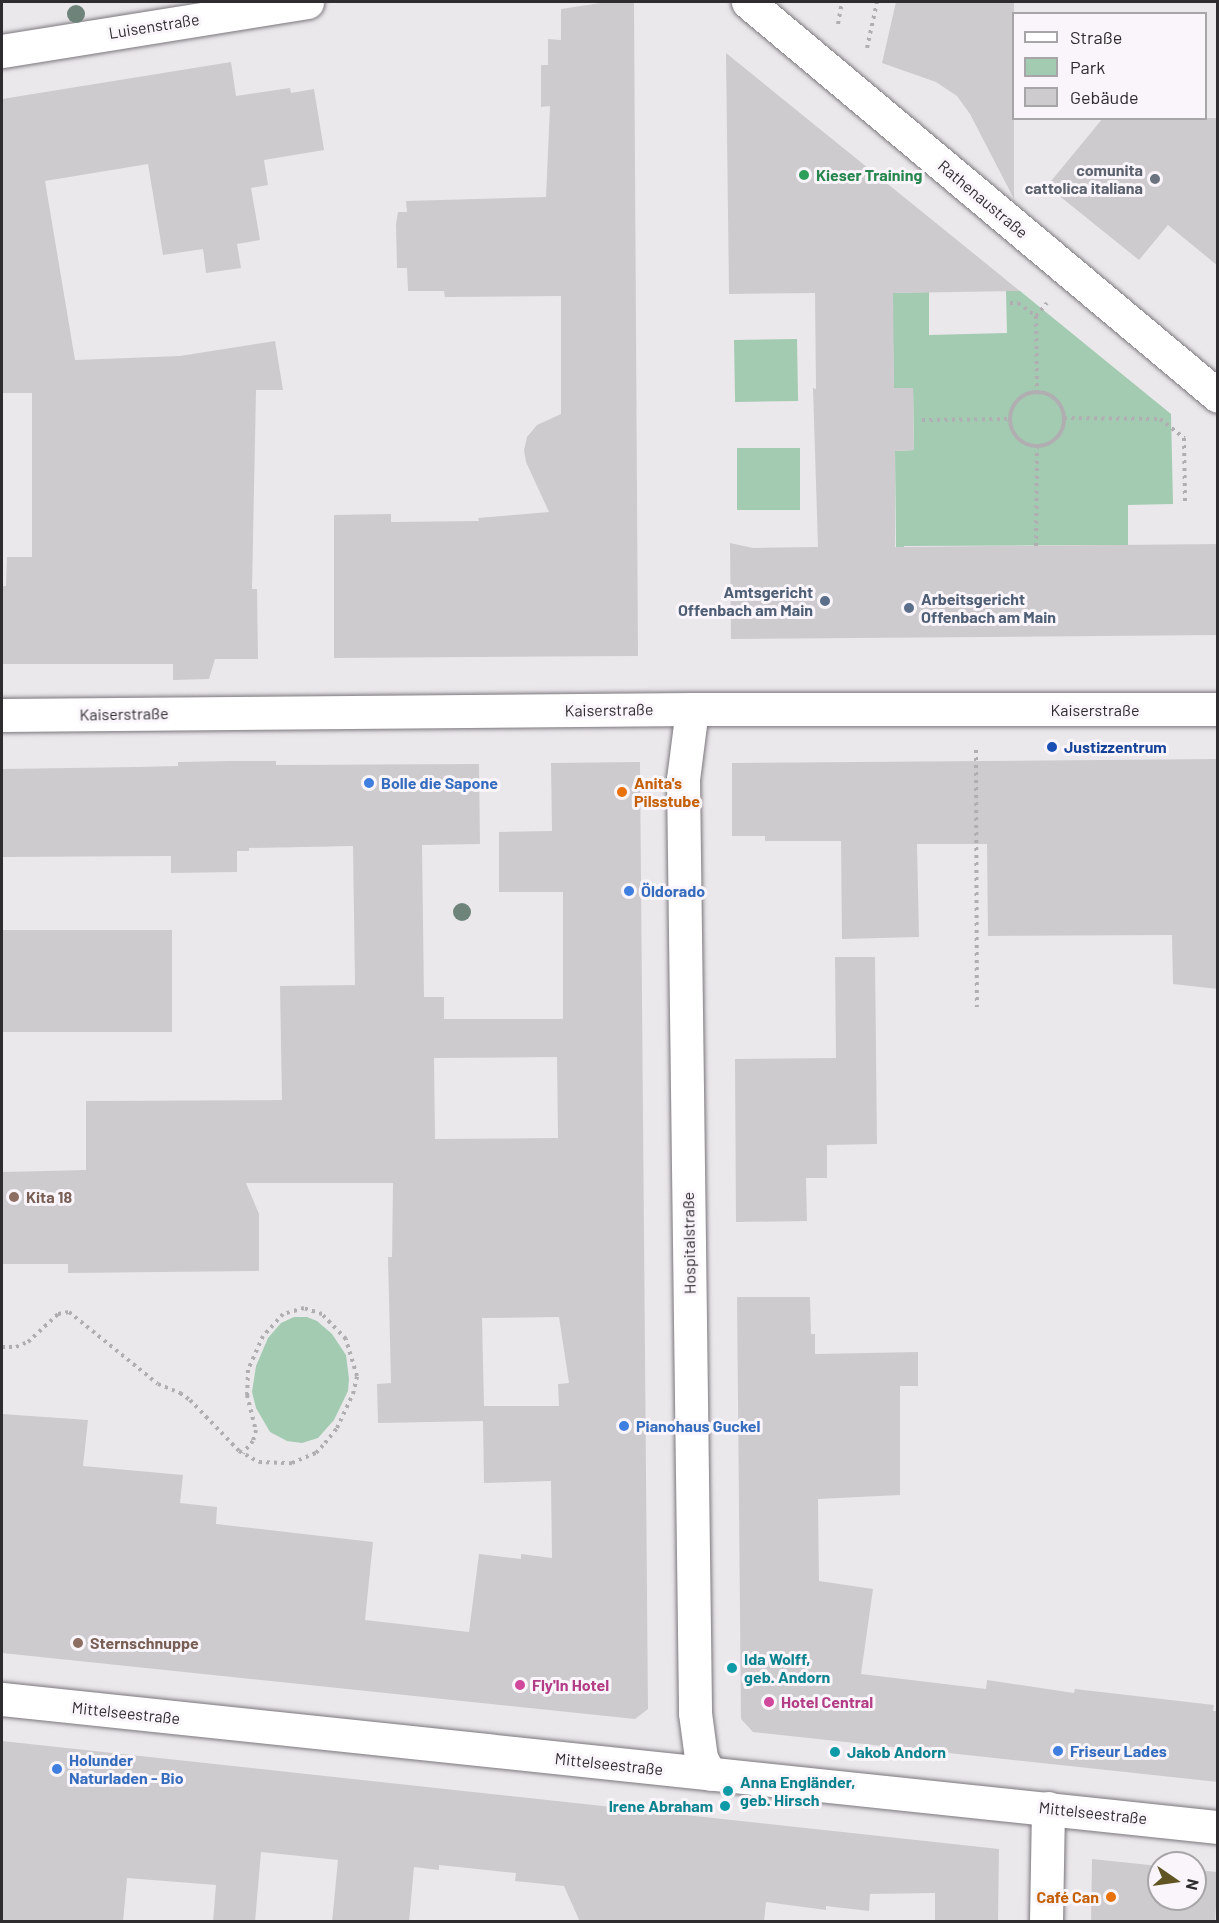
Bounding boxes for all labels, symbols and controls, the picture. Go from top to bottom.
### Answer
street label: Luisenstraße [107,9,201,43]
legend [1012,12,1207,120]
text: Straße [1070,26,1122,48]
text: Park [1070,56,1105,78]
text: Gebäude [1070,86,1139,108]
street label: Rathenaustraße [934,156,1032,242]
place label: comunita cattolica italiana [1025,160,1143,198]
place label: Kieser Training [816,165,922,185]
marker: Kieser Training [797,168,811,182]
marker: comunita cattolica italiana [1148,172,1162,186]
place label: Amtsgericht Offenbach am Main [678,582,813,620]
place label: Arbeitsgericht Offenbach am Main [921,589,1056,627]
marker: Amtsgericht Offenbach am Main [818,594,832,608]
marker: Arbeitsgericht Offenbach am Main [902,601,916,615]
street label: Kaiserstraße [564,700,654,720]
street label: Kaiserstraße [1051,700,1139,720]
street label: Kaiserstraße [79,704,169,724]
place label: Justizzentrum [1064,737,1167,757]
marker: Justizzentrum [1045,740,1059,754]
place label: Bolle die Sapone [381,773,498,793]
place label: Anita's Pilsstube [634,773,700,811]
marker: Bolle die Sapone [362,776,376,790]
marker: Anita's Pilsstube [615,785,629,799]
place label: Öldorado [641,881,705,901]
marker: Öldorado [622,884,636,898]
place label: Kita 18 [26,1187,72,1207]
marker: Kita 18 [7,1190,21,1204]
street label: Hospitalstraße [679,1192,699,1294]
place label: Pianohaus Guckel [636,1416,760,1436]
marker: Pianohaus Guckel [617,1419,631,1433]
place label: Sternschnuppe [90,1633,199,1653]
marker: Sternschnuppe [71,1636,85,1650]
place label: Ida Wolff, geb. Andorn [744,1649,830,1687]
marker: Ida Wolff, geb. Andorn [725,1661,739,1675]
place label: Fly'In Hotel [532,1675,609,1695]
marker: Fly'In Hotel [513,1678,527,1692]
place label: Hotel Central [781,1692,873,1712]
marker: Hotel Central [762,1695,776,1709]
street label: Mittelseestraße [71,1698,181,1728]
place label: Friseur Lades [1070,1741,1167,1761]
place label: Jakob Andorn [847,1742,946,1762]
marker: Friseur Lades [1051,1744,1065,1758]
marker: Jakob Andorn [828,1745,842,1759]
street label: Mittelseestraße [554,1749,664,1779]
place label: Holunder Naturladen - Bio [69,1750,184,1788]
marker: Holunder Naturladen - Bio [50,1762,64,1776]
place label: Anna Engländer, geb. Hirsch [740,1772,855,1810]
marker: Anna Engländer, geb. Hirsch [721,1784,735,1798]
place label: Irene Abraham [609,1796,713,1816]
street label: Mittelseestraße [1038,1798,1148,1828]
marker: Irene Abraham [718,1799,732,1813]
north arrow [1147,1851,1207,1911]
text: N [1183,1877,1204,1892]
place label: Café Can [1037,1887,1099,1907]
marker: Café Can [1104,1890,1118,1904]

